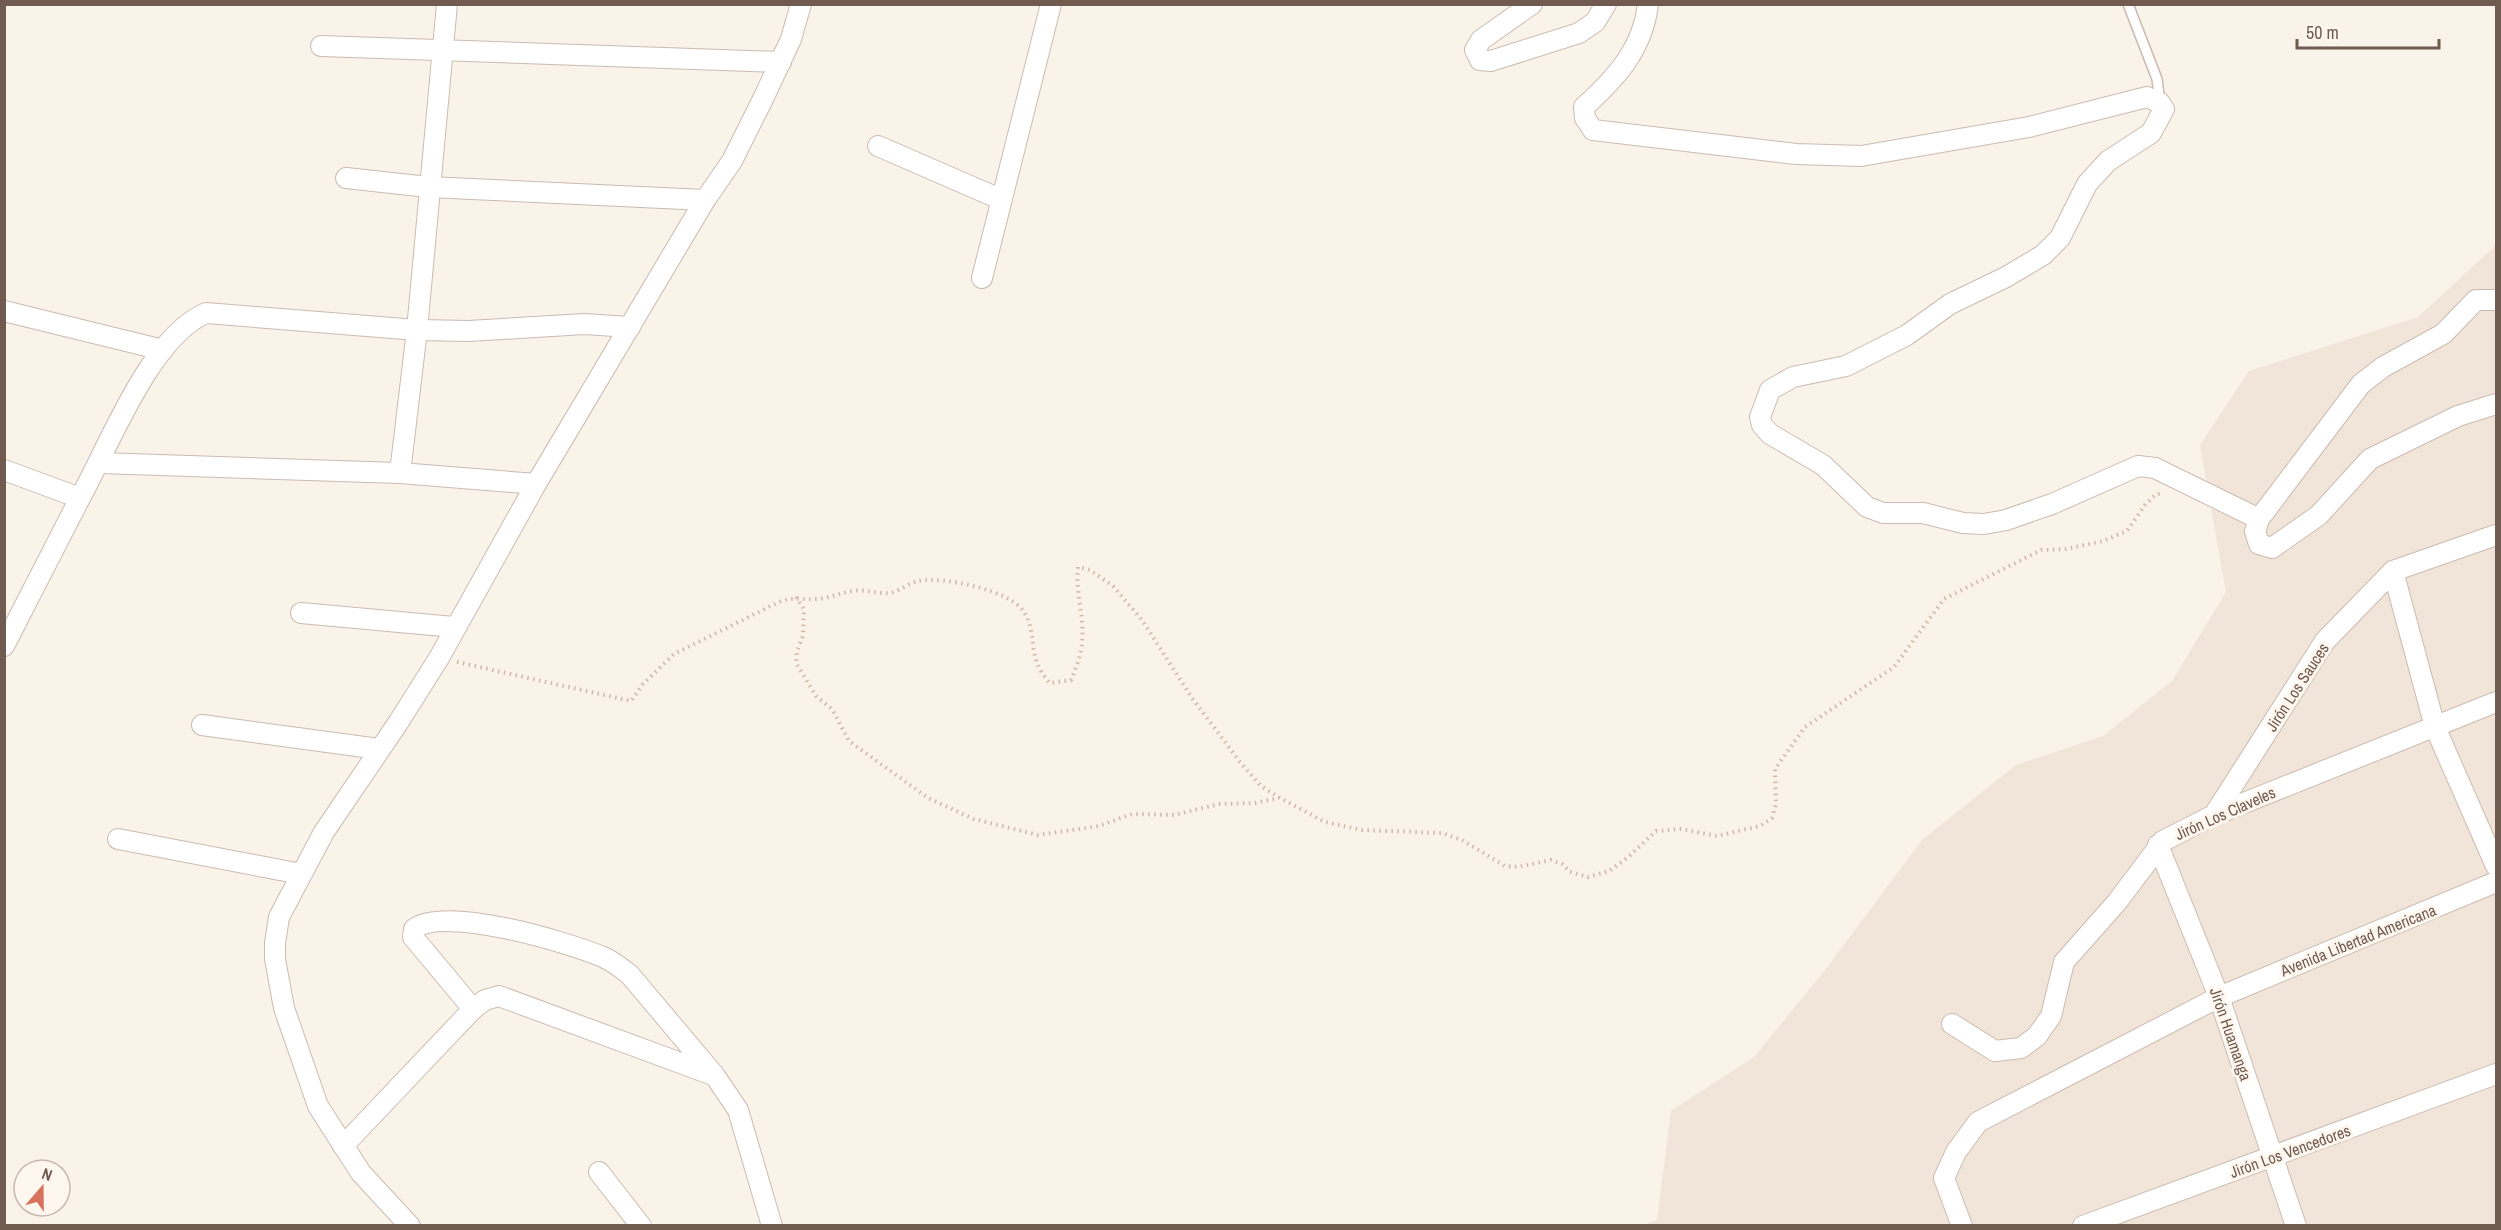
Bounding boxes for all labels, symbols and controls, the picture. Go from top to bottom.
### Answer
scale bar [2297,12,2440,50]
text: 50 m [2306,20,2339,45]
street label: Jirón Los Sauces [2260,638,2334,736]
street label: Jirón Los Claveles [2171,781,2279,845]
street label: Avenida Libertad Americana [2276,898,2440,982]
street label: Jirón Huamanga [2205,985,2257,1084]
street label: Jirón Los Vencedores [2227,1119,2353,1183]
north arrow [12,1158,72,1218]
text: N [39,1162,55,1186]

